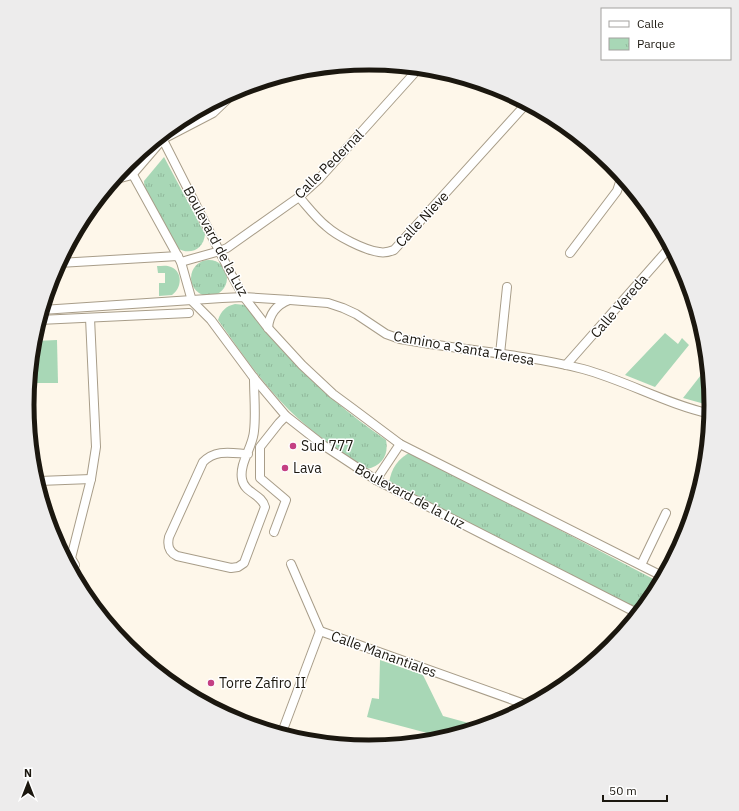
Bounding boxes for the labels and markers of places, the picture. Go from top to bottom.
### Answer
place label: Sud 777 [301,437,354,455]
marker: Sud 777 [288,441,298,451]
place label: Lava [293,459,322,477]
marker: Lava [280,463,290,473]
place label: Torre Zafiro II [219,674,306,692]
marker: Torre Zafiro II [206,678,216,688]

